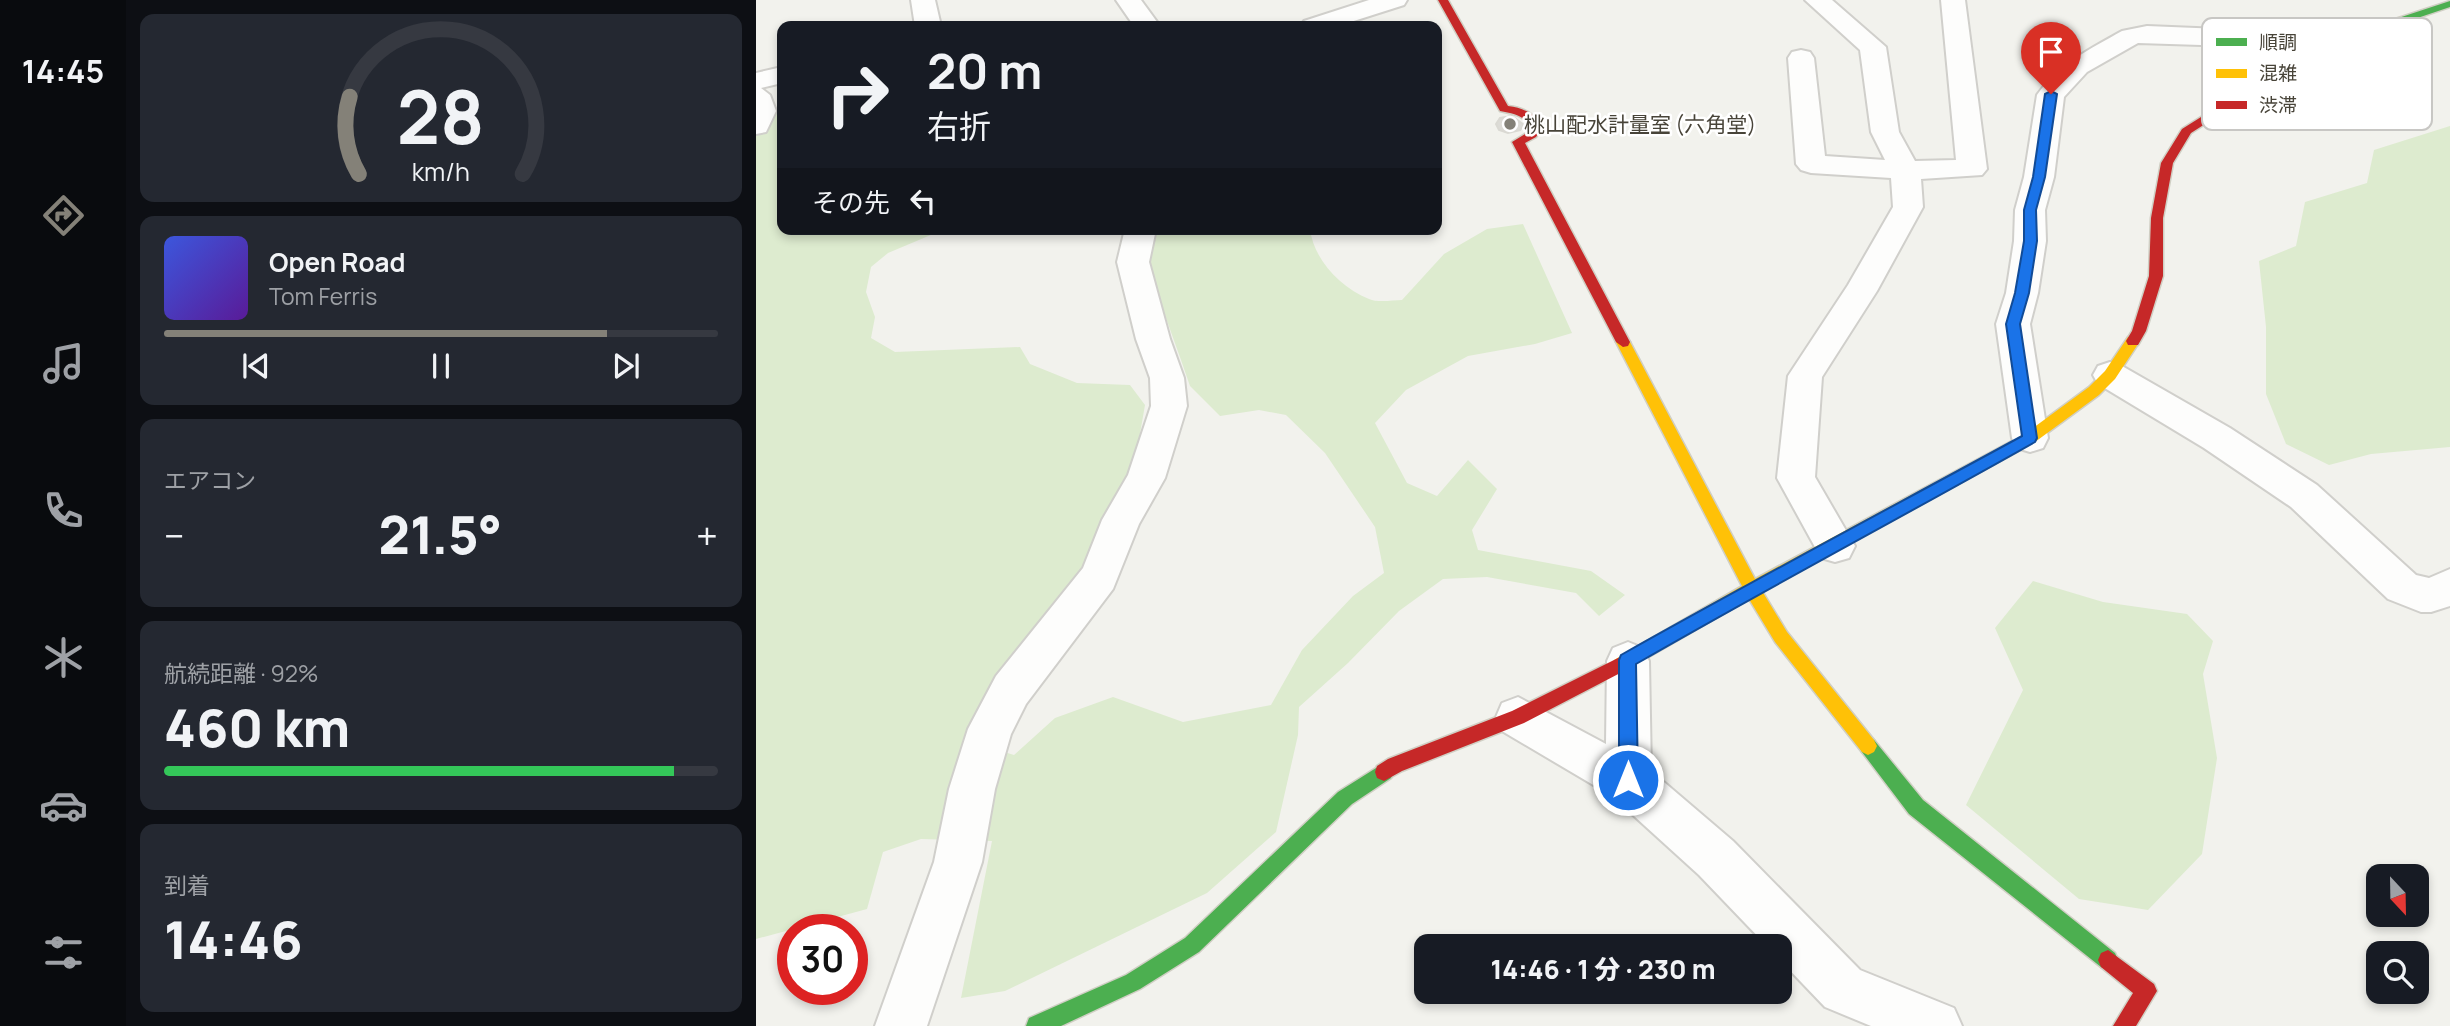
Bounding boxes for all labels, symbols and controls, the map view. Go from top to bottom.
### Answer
legend [2202,18,2432,130]
pin [2021,22,2081,94]
text: 順調 [2259,29,2297,55]
icon: arrive [2032,33,2070,71]
text: 20 m [927,37,1042,104]
text: 14:45 [22,49,104,93]
icon: right [812,49,903,140]
text: 混雑 [2259,60,2297,86]
text: 28 [397,67,485,167]
text: 渋滞 [2259,92,2297,118]
text: 右折 [927,104,991,148]
place label: 桃山配水計量室 (六角堂) [1524,110,1756,138]
marker: 桃山配水計量室 (六角堂) [1502,116,1518,132]
text: km/h [412,154,470,189]
icon: left [904,182,942,220]
text: その先 [812,184,890,220]
icon: directions [39,191,88,240]
text: Open Road [269,244,405,280]
text: Tom Ferris [269,280,377,312]
icon: music [39,339,88,388]
icon: previous [237,347,275,385]
icon: pause [422,347,460,385]
icon: next [607,347,645,385]
text: エアコン [164,464,256,496]
icon: phone [39,486,88,535]
text: 21.5° [379,499,502,570]
text: − [164,509,185,561]
text: + [696,509,718,561]
icon: climate [39,633,88,682]
text: 航続距離 · 92% [164,657,319,689]
text: 460 km [164,692,350,763]
position arrow [1591,743,1665,817]
icon: car [39,781,88,830]
north arrow [2366,864,2429,928]
map controls [2366,864,2429,1004]
text: 到着 [164,869,210,901]
text: 14:46 [164,904,302,975]
speed limit sign: 30 [777,914,868,1005]
icon: filters [39,928,88,977]
button: search [2366,941,2429,1004]
text: 14:46 · 1 分 · 230 m [1490,951,1716,987]

